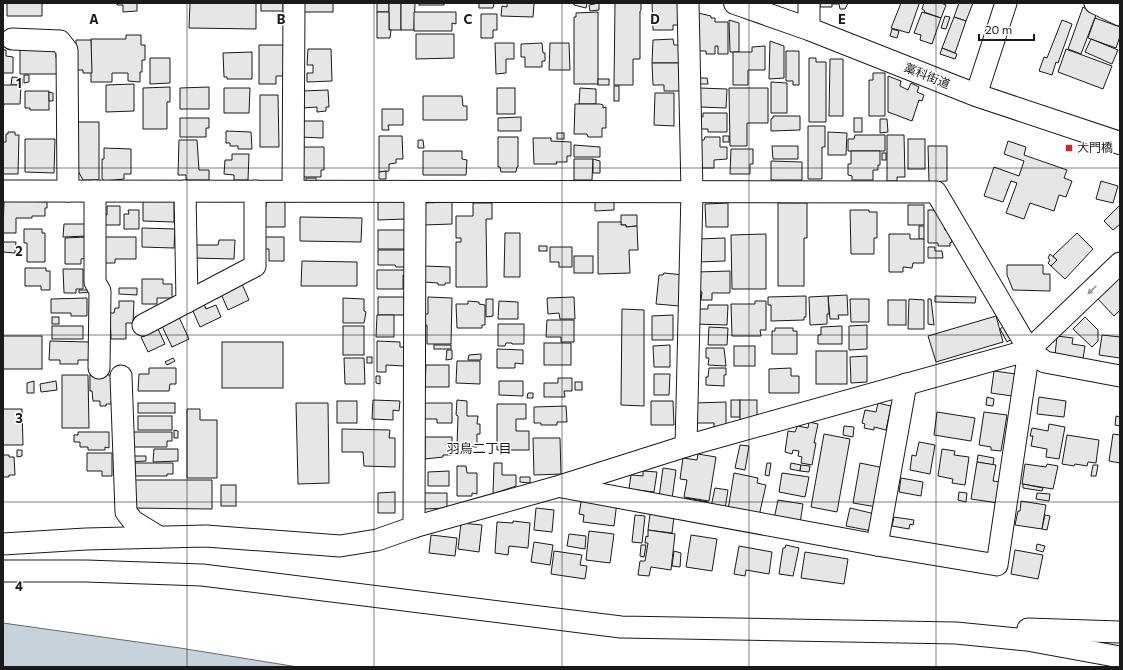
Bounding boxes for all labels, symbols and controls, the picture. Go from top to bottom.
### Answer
text: A [89,11,99,27]
text: B [277,11,286,27]
text: C [464,11,473,27]
text: D [650,11,660,27]
text: E [838,11,846,27]
scale bar [979,16,1034,42]
text: 20 m [985,22,1012,36]
street label: 藁科街道 [902,60,952,91]
text: 1 [16,75,22,91]
place label: 大門橋 [1077,140,1113,154]
marker: 大門橋 [1064,143,1074,153]
text: 2 [15,243,23,259]
one-way arrow [1087,285,1097,295]
text: 3 [15,410,23,426]
district label: 羽鳥二丁目 [446,440,512,456]
text: 4 [15,578,23,594]

